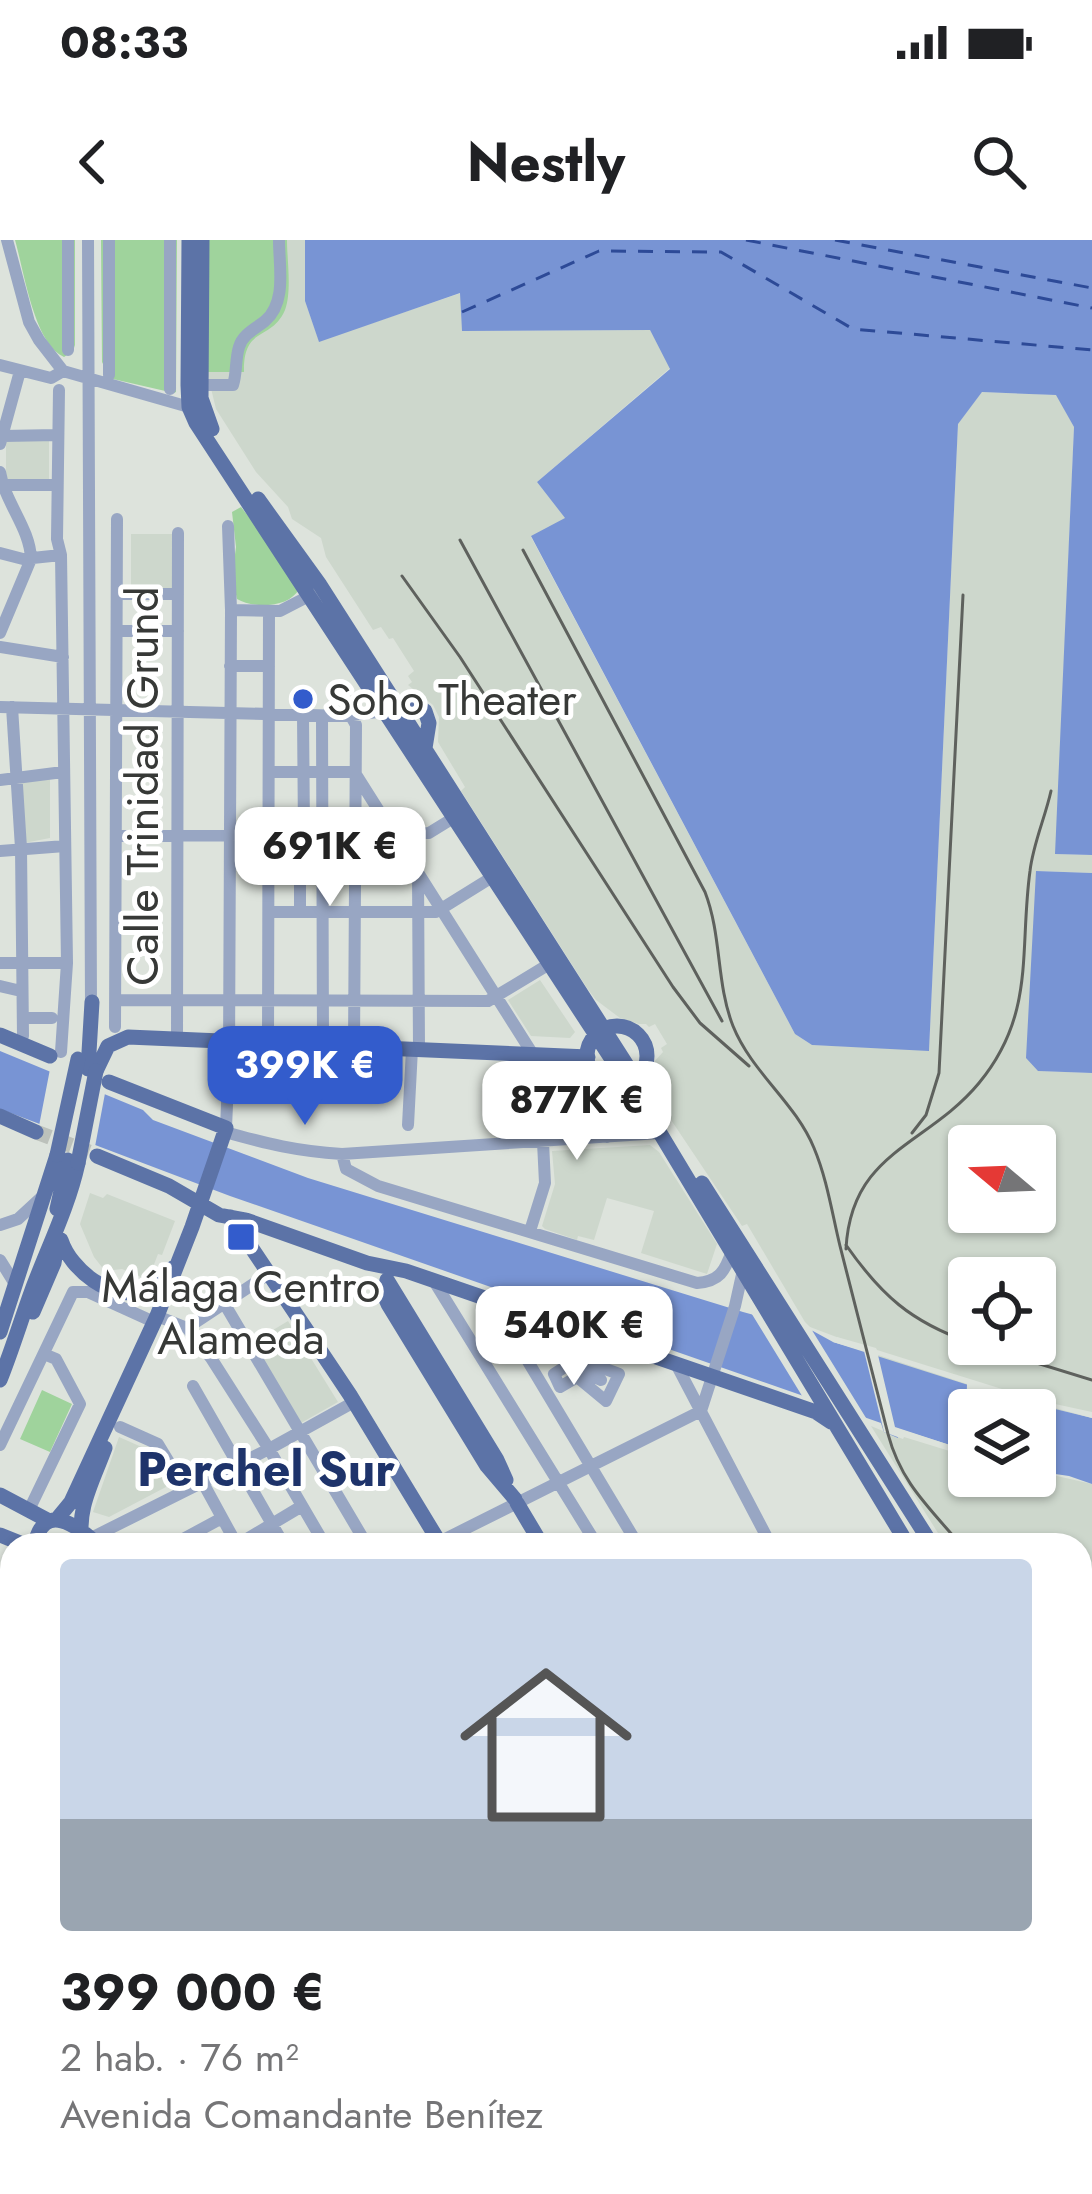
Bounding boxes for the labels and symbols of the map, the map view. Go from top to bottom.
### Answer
street label: Calle Trinidad Grund [110,586,175,986]
place label: Soho Theater [327,667,577,732]
marker: Soho Theater [290,686,316,712]
pin: 691K € [232,807,428,909]
pin: 399K € [207,1026,403,1128]
pin: 877K € [479,1061,675,1163]
north arrow [948,1125,1056,1233]
marker: Málaga Centro Alameda [225,1221,257,1253]
place label: Málaga Centro Alameda [102,1254,380,1371]
pin: 540K € [476,1286,672,1388]
district label: Perchel Sur [137,1435,395,1504]

